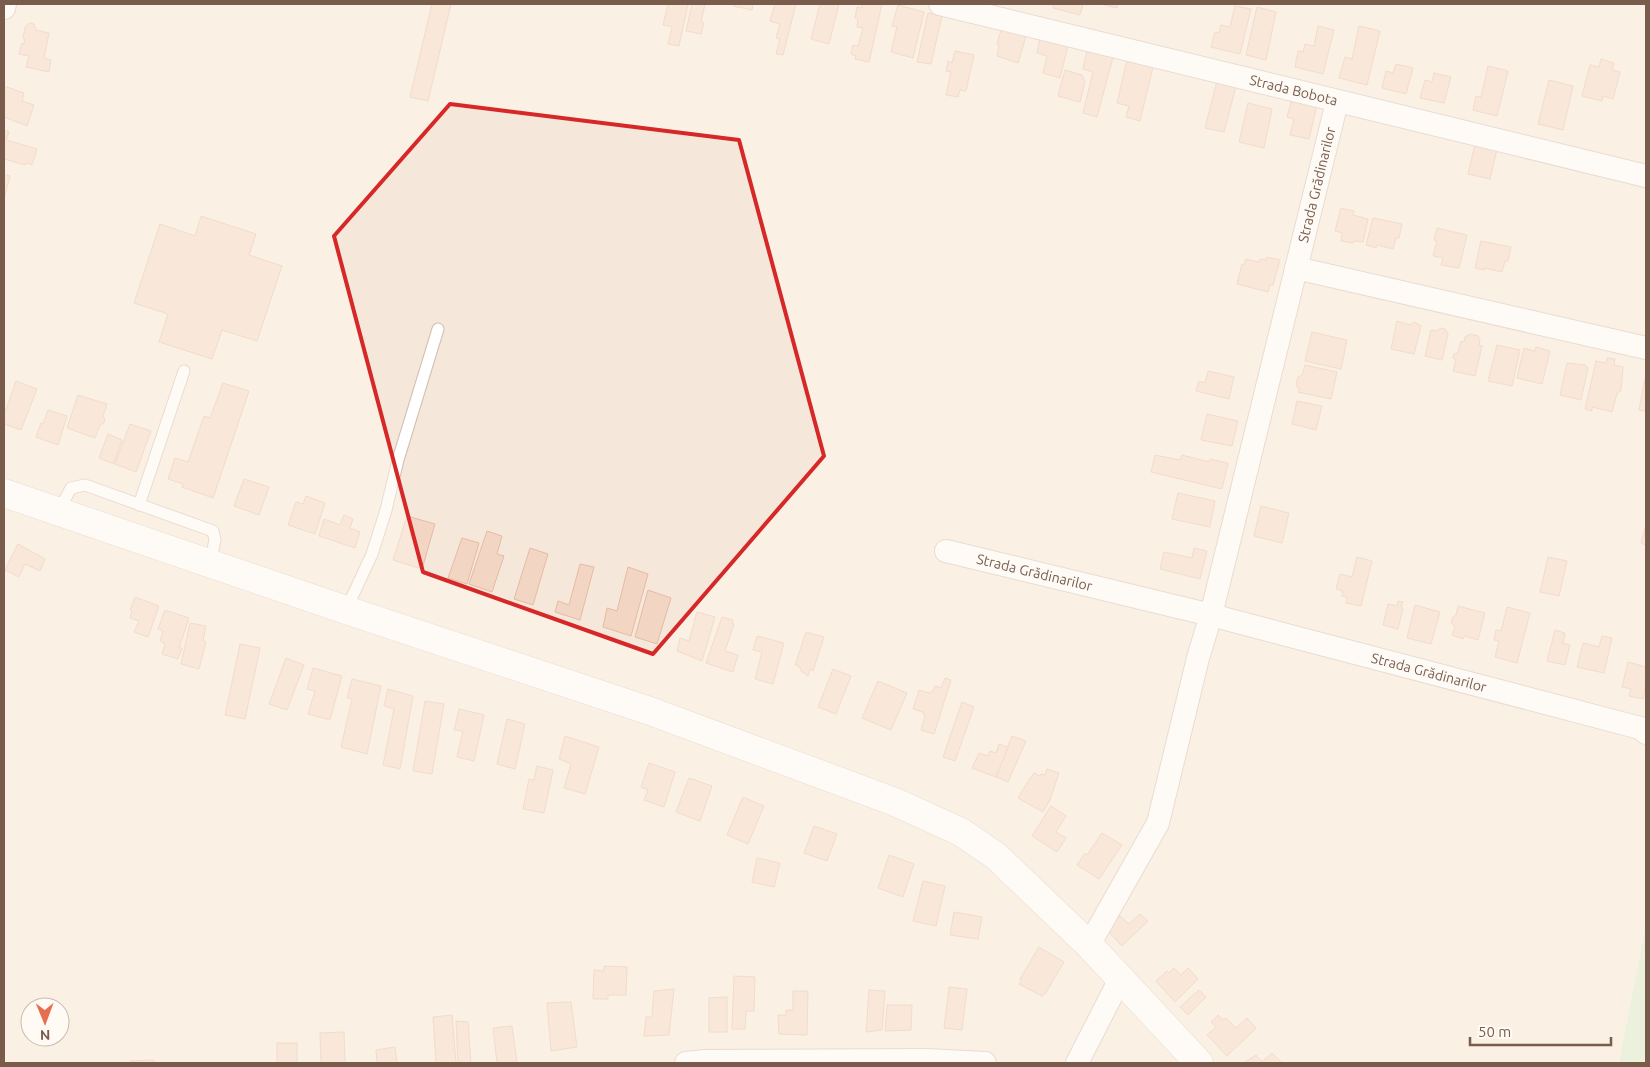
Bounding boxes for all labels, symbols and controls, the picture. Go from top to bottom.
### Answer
street label: Strada Bobota [1248,72,1339,109]
street label: Strada Grădinarilor [1295,125,1339,244]
street label: Strada Grădinarilor [975,551,1095,594]
street label: Strada Grădinarilor [1370,650,1489,695]
north arrow [20,997,70,1047]
scale bar [1470,1014,1611,1046]
text: 50 m [1478,1023,1511,1040]
text: N [40,1027,51,1043]

